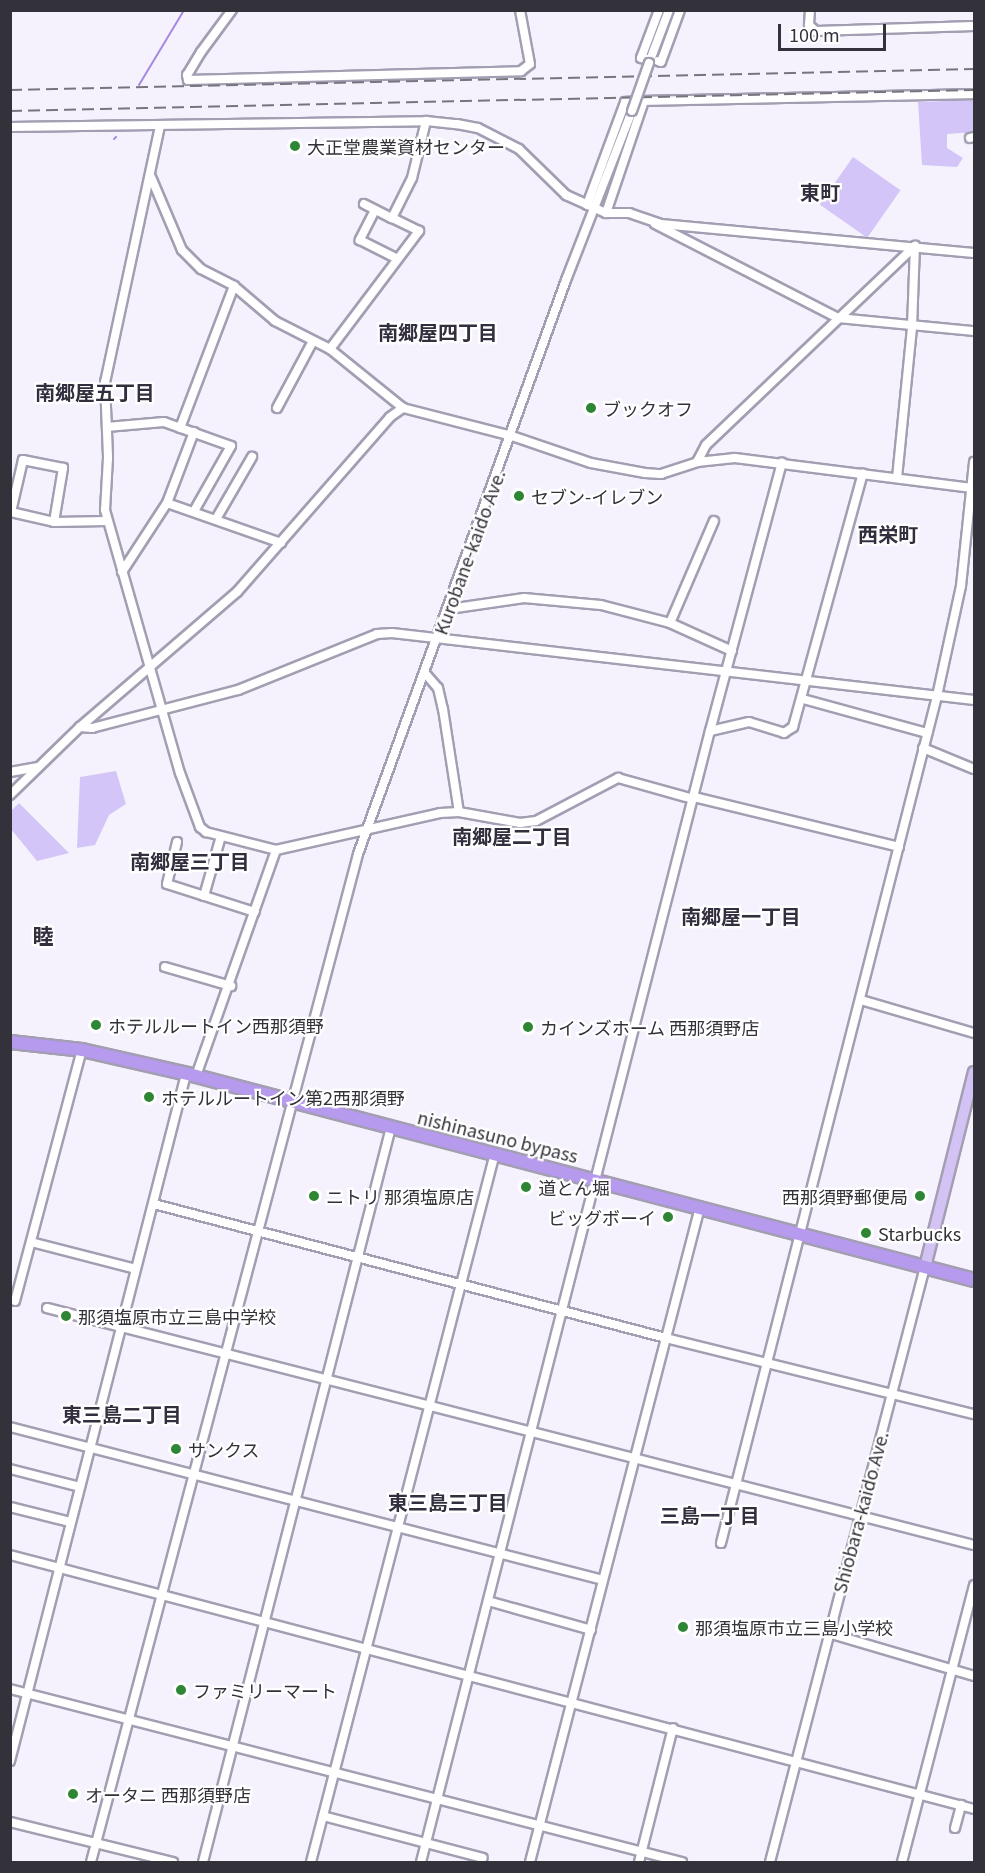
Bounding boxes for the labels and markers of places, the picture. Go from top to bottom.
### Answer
place label: 大正堂農業資材センター [307,135,505,157]
marker: 大正堂農業資材センター [288,139,302,153]
place label: ブックオフ [603,397,693,419]
marker: ブックオフ [584,401,598,415]
place label: セブン-イレブン [531,485,663,507]
marker: セブン-イレブン [512,489,526,503]
place label: ホテルルートイン西那須野 [108,1014,324,1036]
place label: カインズホーム 西那須野店 [540,1016,760,1038]
marker: ホテルルートイン西那須野 [89,1018,103,1032]
marker: カインズホーム 西那須野店 [521,1020,535,1034]
place label: ホテルルートイン第2西那須野 [161,1086,405,1108]
marker: ホテルルートイン第2西那須野 [142,1090,156,1104]
place label: 道とん堀 [538,1176,610,1198]
marker: 道とん堀 [519,1180,533,1194]
place label: ニトリ 那須塩原店 [326,1185,474,1207]
place label: 西那須野郵便局 [782,1185,908,1207]
marker: ニトリ 那須塩原店 [307,1189,321,1203]
marker: 西那須野郵便局 [913,1189,927,1203]
place label: ビッグボーイ [548,1206,656,1228]
marker: ビッグボーイ [661,1210,675,1224]
place label: Starbucks [878,1222,961,1244]
marker: Starbucks [859,1226,873,1240]
place label: 那須塩原市立三島中学校 [78,1305,276,1327]
marker: 那須塩原市立三島中学校 [59,1309,73,1323]
place label: サンクス [188,1438,260,1460]
marker: サンクス [169,1442,183,1456]
place label: 那須塩原市立三島小学校 [695,1616,893,1638]
marker: 那須塩原市立三島小学校 [676,1620,690,1634]
place label: ファミリーマート [193,1679,337,1701]
marker: ファミリーマート [174,1683,188,1697]
place label: オータニ 西那須野店 [85,1783,251,1805]
marker: オータニ 西那須野店 [66,1787,80,1801]

